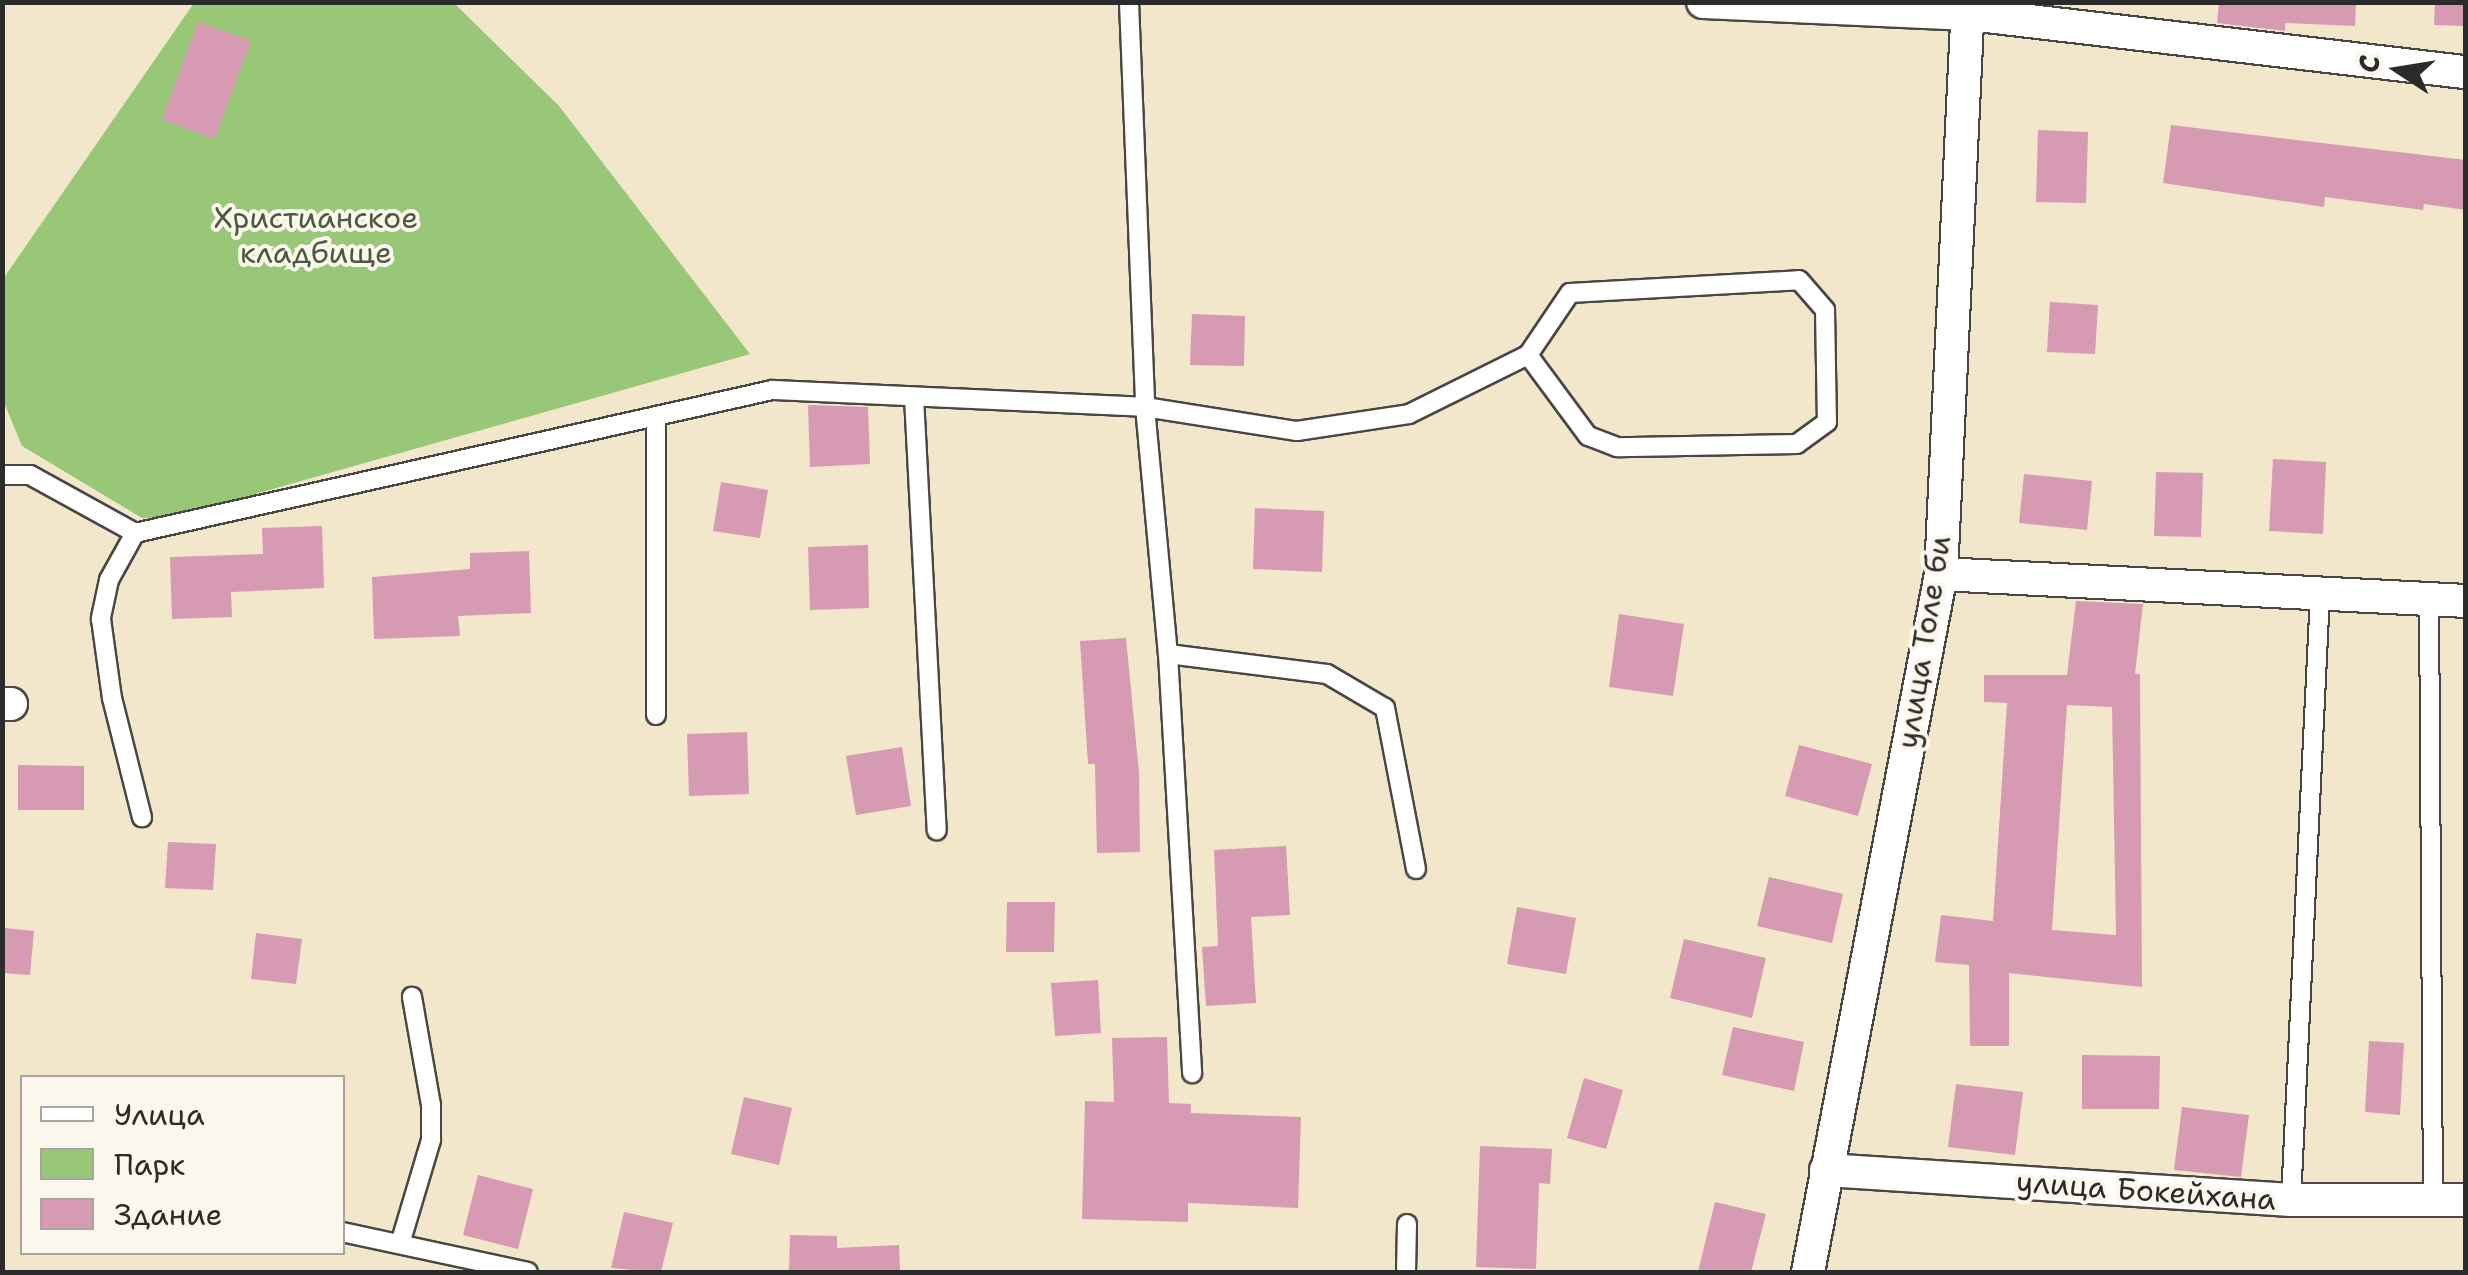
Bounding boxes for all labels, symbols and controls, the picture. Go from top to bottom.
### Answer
north arrow [2348,20,2448,120]
text: С [2348,51,2389,76]
park label: Христианское кладбище [214,200,418,270]
street label: улица Толе би [1889,533,1959,751]
legend [20,1075,345,1255]
text: Улица [114,1094,205,1135]
text: Парк [114,1144,185,1185]
street label: улица Бокейхана [2015,1164,2277,1218]
text: Здание [114,1194,223,1235]

